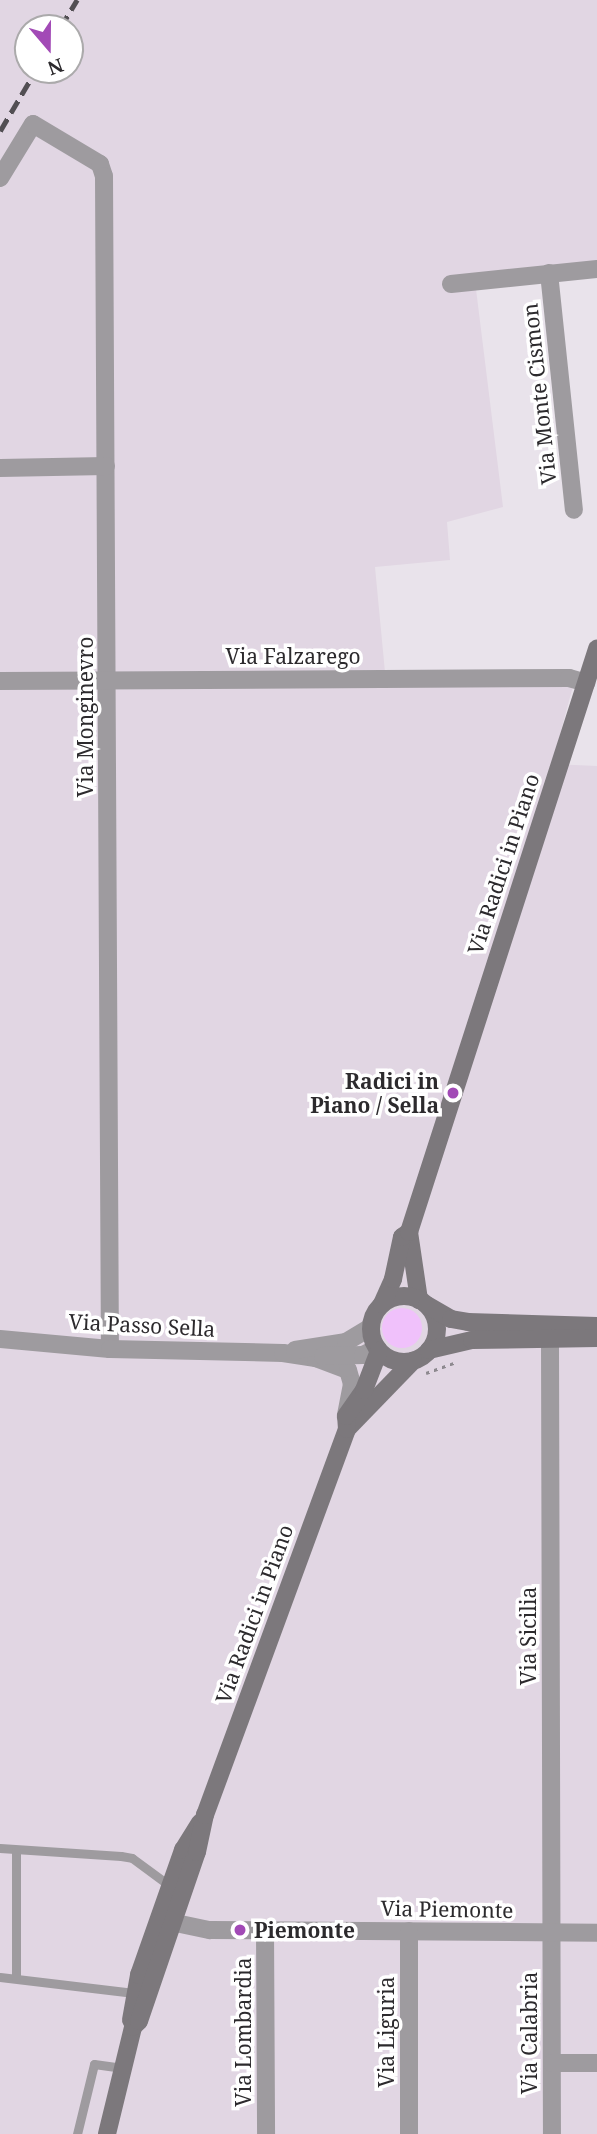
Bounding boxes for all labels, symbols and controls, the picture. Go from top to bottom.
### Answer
north arrow [14,14,84,84]
text: N [44,52,67,82]
street label: Via Monte Cismon [517,302,561,486]
street label: Via Monginevro [72,637,98,797]
street label: Via Falzarego [225,643,361,669]
street label: Via Radici in Piano [462,770,544,958]
place label: Radici in Piano / Sella [310,1068,439,1118]
marker: Radici in Piano / Sella [445,1085,461,1101]
street label: Via Passo Sella [68,1309,216,1341]
street label: Via Radici in Piano [210,1521,298,1707]
street label: Via Sicilia [515,1587,541,1685]
street label: Via Piemonte [380,1895,514,1923]
place label: Piemonte [254,1917,355,1943]
marker: Piemonte [232,1922,248,1938]
street label: Via Lombardia [230,1957,256,2107]
street label: Via Calabria [516,1972,542,2094]
street label: Via Liguria [373,1976,399,2088]

